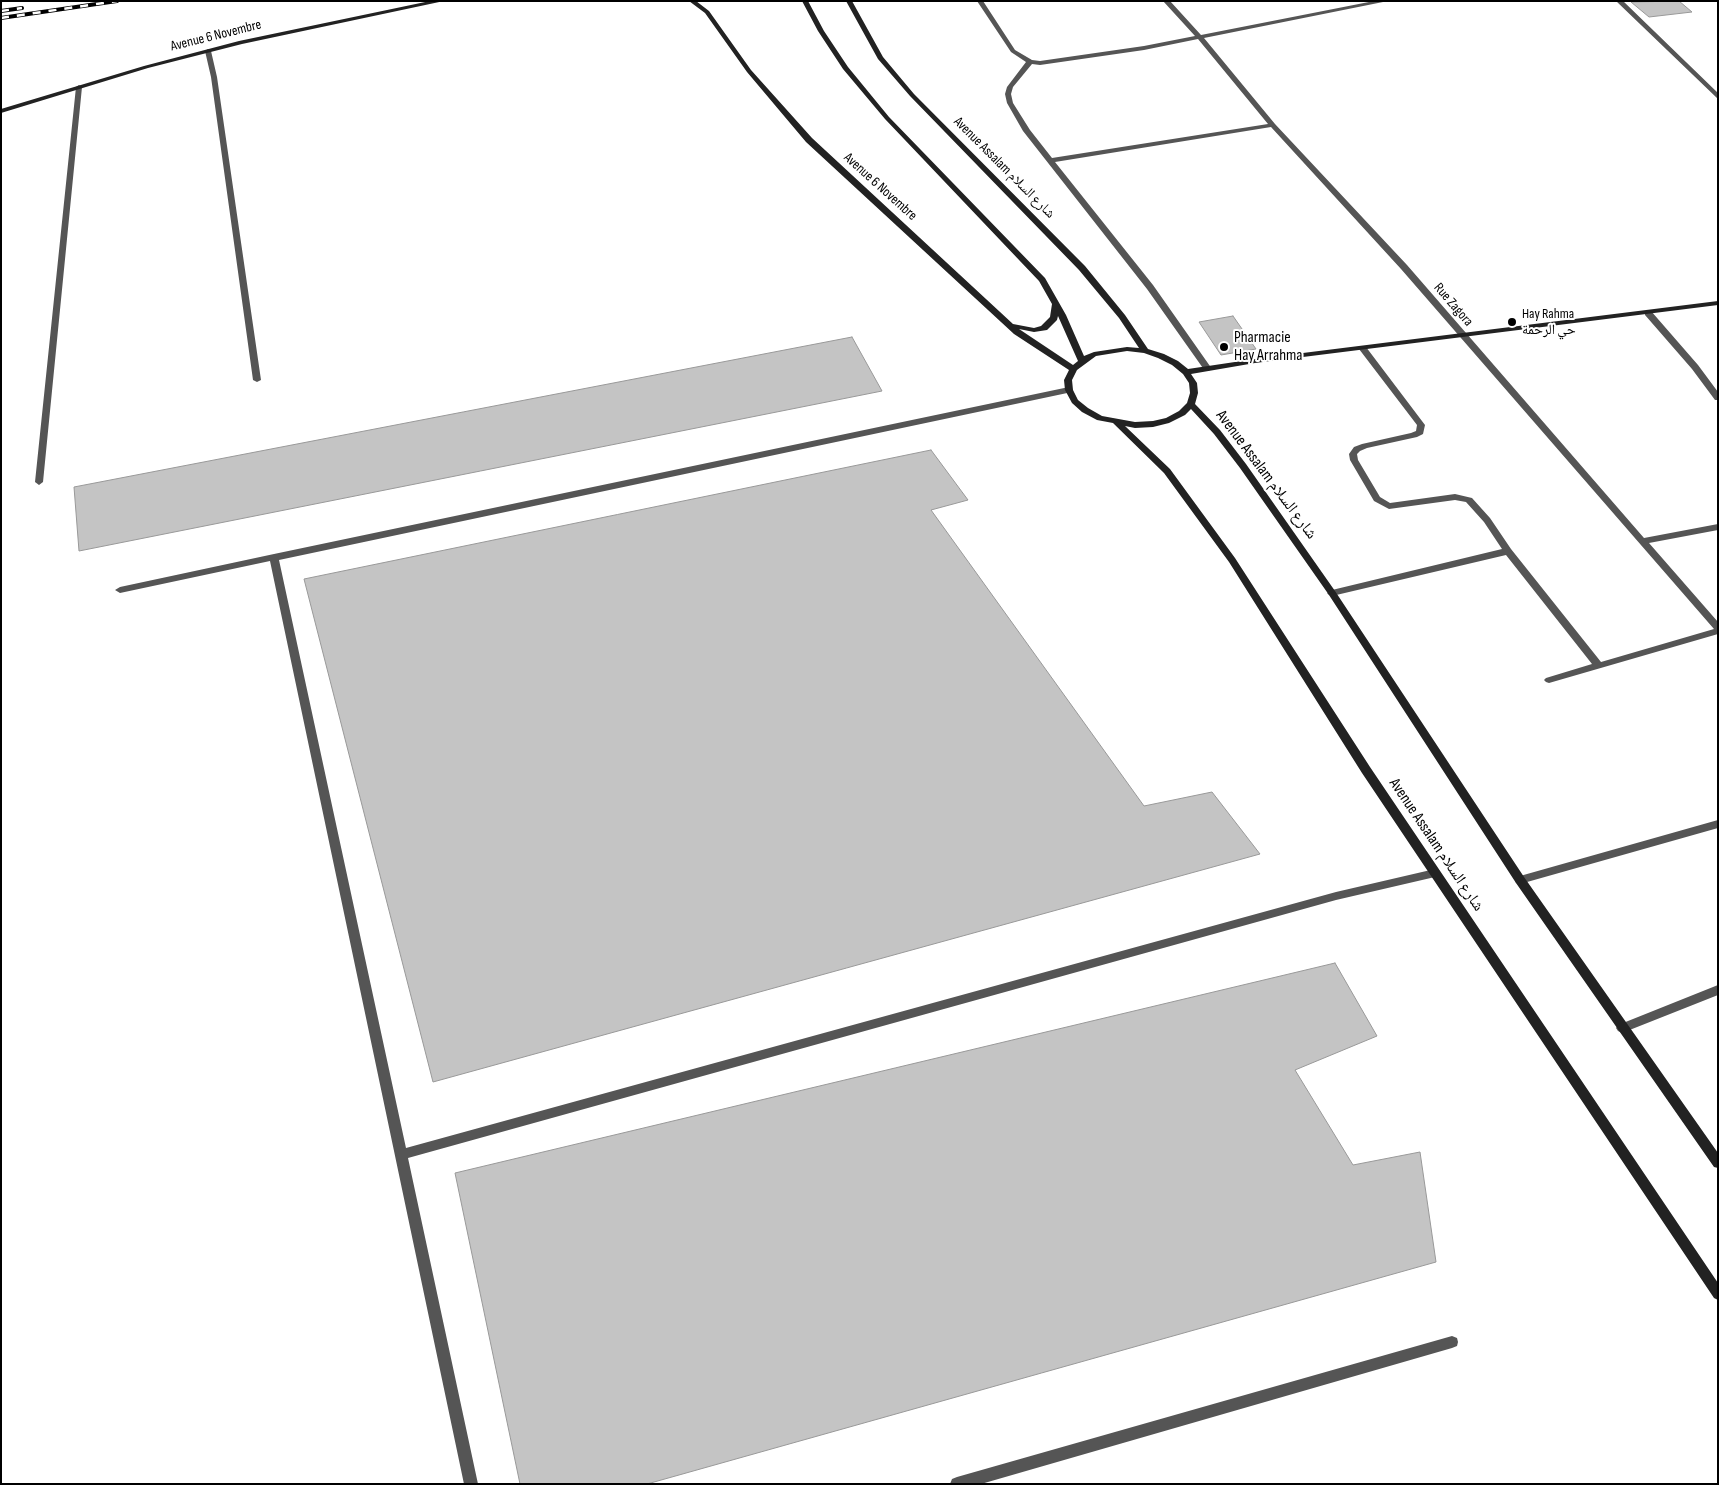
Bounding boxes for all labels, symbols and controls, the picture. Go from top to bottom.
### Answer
street label: Avenue 6 Novembre [169,17,263,55]
street label: Avenue Assalam شارع السلام [950,114,1058,222]
street label: Avenue 6 Novembre [840,150,920,224]
street label: Rue Zagora [1430,280,1476,330]
place label: Hay Rahma حي الرحمة [1522,306,1576,338]
marker: Hay Rahma حي الرحمة [1506,316,1518,328]
place label: Pharmacie Hay Arrahma [1234,328,1302,366]
marker: Pharmacie Hay Arrahma [1218,341,1230,353]
street label: Avenue Assalam شارع السلام [1211,407,1321,543]
street label: Avenue Assalam شارع السلام [1384,775,1488,915]

